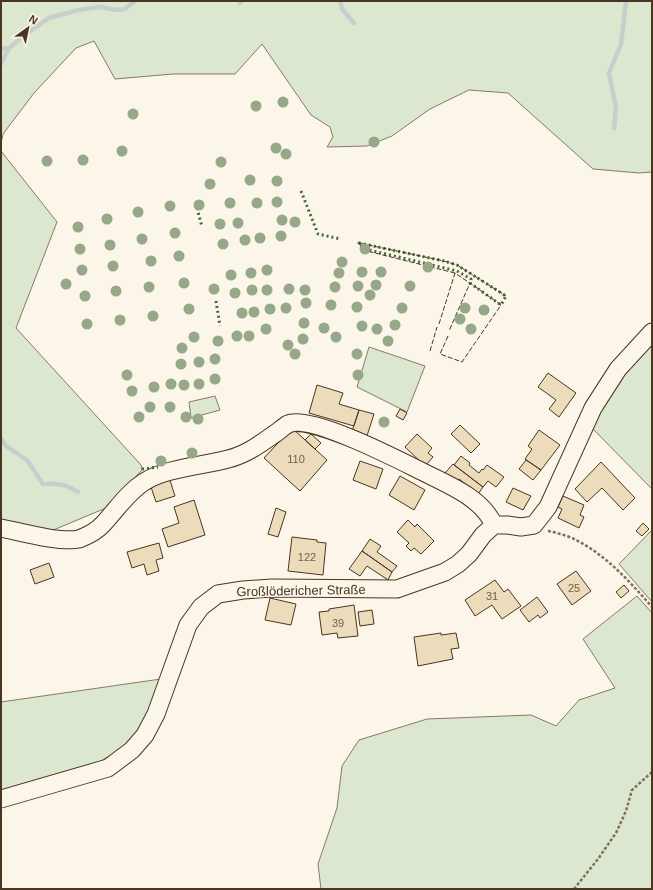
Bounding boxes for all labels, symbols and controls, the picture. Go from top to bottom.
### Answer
north arrow [8,8,48,48]
text: N [27,12,40,27]
house number: 110 [287,453,305,465]
house number: 122 [298,551,316,563]
street label: Großlödericher Straße [236,582,366,599]
house number: 25 [568,582,580,594]
house number: 31 [486,590,498,602]
house number: 39 [332,617,344,629]

